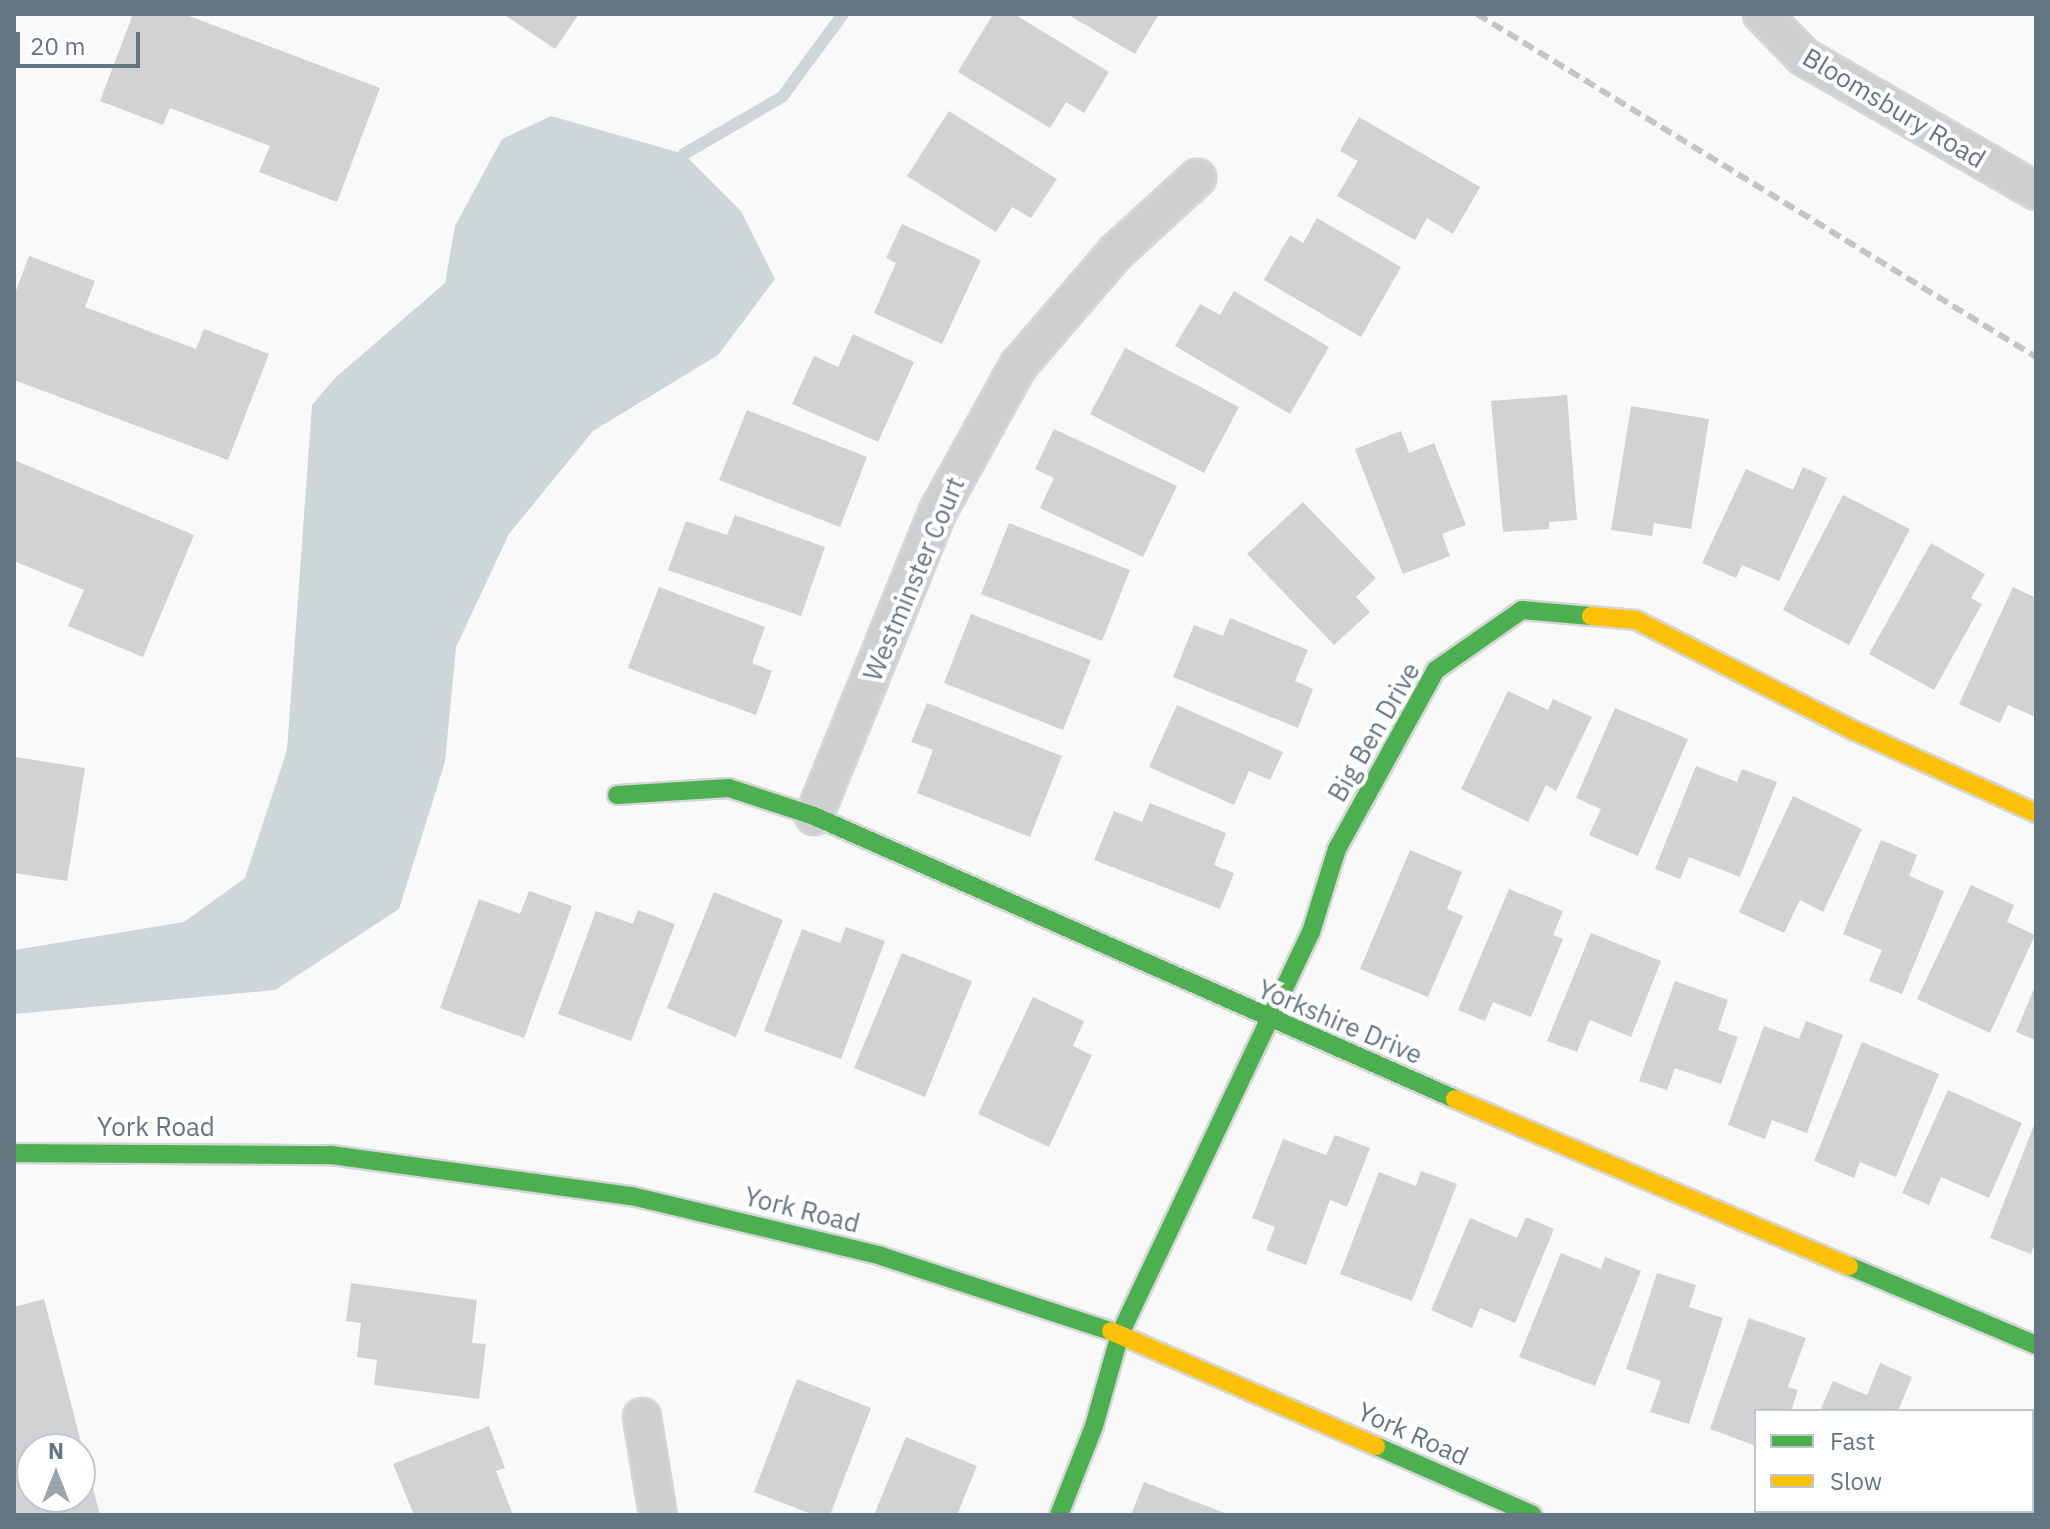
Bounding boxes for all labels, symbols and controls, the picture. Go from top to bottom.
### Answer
scale bar [20,16,144,66]
text: 20 m [30,30,85,62]
street label: Bloomsbury Road [1797,41,1991,175]
street label: Westminster Court [857,472,971,686]
street label: Big Ben Drive [1322,657,1426,807]
street label: Yorkshire Drive [1253,973,1427,1071]
street label: York Road [97,1111,215,1143]
street label: York Road [741,1181,863,1239]
street label: York Road [1353,1396,1473,1472]
legend [1754,1409,2034,1513]
text: Fast [1830,1425,1875,1457]
north arrow [16,1433,96,1513]
text: N [48,1436,64,1465]
text: Slow [1830,1465,1882,1497]

